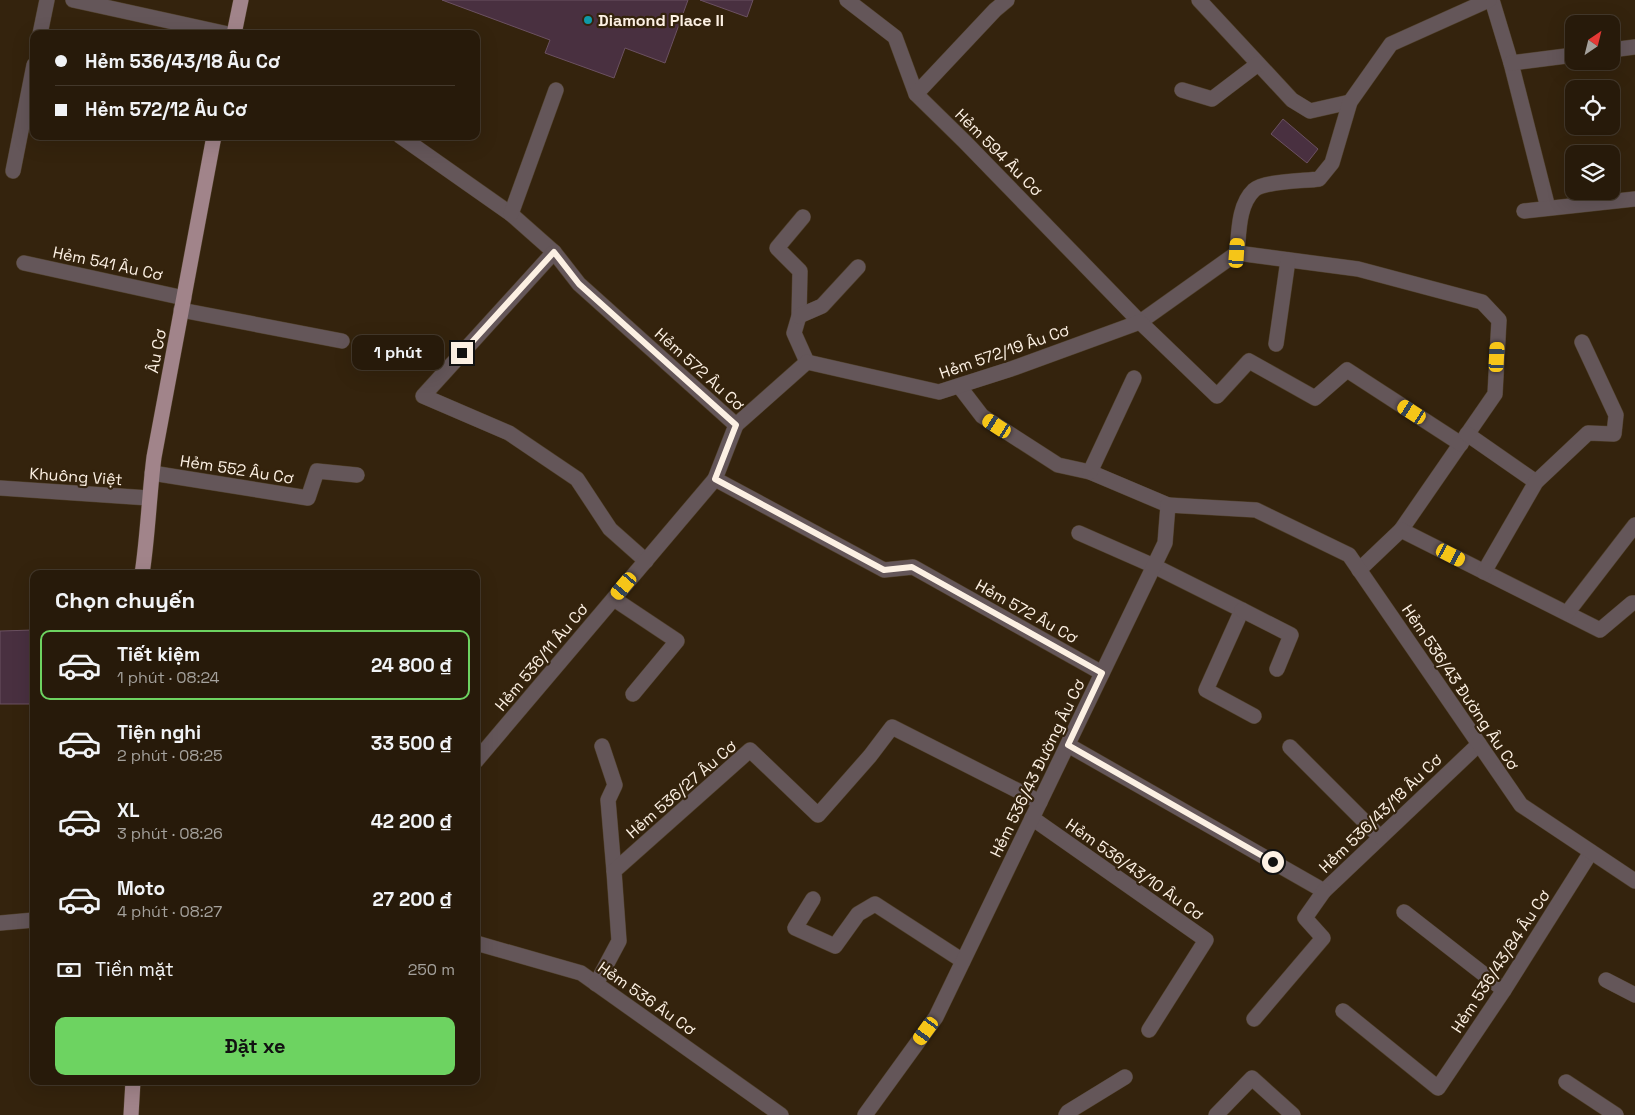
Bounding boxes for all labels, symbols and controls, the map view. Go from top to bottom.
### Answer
place label: Diamond Place II [598,10,724,31]
marker: Diamond Place II [582,14,594,26]
north arrow [1565,15,1620,70]
map controls [1565,15,1620,200]
text: Hẻm 536/43/18 Âu Cơ [85,49,280,74]
button: locate [1565,80,1620,135]
text: Hẻm 572/12 Âu Cơ [85,97,247,122]
street label: Hẻm 594 Âu Cơ [950,104,1047,201]
button: layers [1565,145,1620,200]
car [1228,238,1245,268]
street label: Hẻm 541 Âu Cơ [51,242,165,285]
street label: Hẻm 572/19 Âu Cơ [936,319,1072,384]
street label: Hẻm 572 Âu Cơ [650,323,749,415]
street label: Âu Cơ [142,327,171,375]
callout: 1 phút [352,336,444,370]
text: 1 phút [374,342,422,363]
route end [451,342,473,364]
car [1488,342,1505,372]
car [1395,398,1428,426]
car [980,412,1013,440]
street label: Hẻm 552 Âu Cơ [179,450,295,489]
street label: Khuông Việt [29,463,123,490]
car [1434,542,1467,568]
car [608,570,639,602]
street label: Hẻm 572 Âu Cơ [972,575,1082,648]
text: Chọn chuyến [55,586,195,614]
street label: Hẻm 536/11 Âu Cơ [490,599,593,716]
street label: Hẻm 536/43 Đường Âu Cơ [1397,600,1524,774]
text: Tiết kiệm [117,642,200,667]
icon: car [57,643,102,688]
text: 24 800 ₫ [371,653,453,678]
text: 1 phút · 08:24 [117,667,220,688]
street label: Hẻm 536/43 Đường Âu Cơ [985,676,1090,861]
text: Tiện nghi [117,720,201,745]
icon: car [57,721,102,766]
text: 33 500 ₫ [371,731,453,756]
street label: Hẻm 536/27 Âu Cơ [622,736,741,843]
text: 2 phút · 08:25 [117,745,223,766]
street label: Hẻm 536/43/18 Âu Cơ [1314,749,1446,878]
text: XL [117,798,140,823]
icon: car [57,799,102,844]
text: 42 200 ₫ [371,809,453,834]
street label: Hẻm 536/43/10 Âu Cơ [1062,814,1208,925]
text: 3 phút · 08:26 [117,823,223,844]
route start [1262,851,1284,873]
text: Moto [117,876,165,901]
icon: car [57,877,102,922]
street label: Hẻm 536/43/84 Âu Cơ [1446,886,1555,1037]
text: 27 200 ₫ [372,887,453,912]
text: 4 phút · 08:27 [117,901,222,922]
icon: cash [55,956,83,984]
text: Tiền mặt [95,957,174,982]
street label: Hẻm 536 Âu Cơ [594,957,700,1040]
text: 250 m [408,959,455,980]
car [911,1014,940,1048]
button: Đặt xe [55,1017,455,1075]

